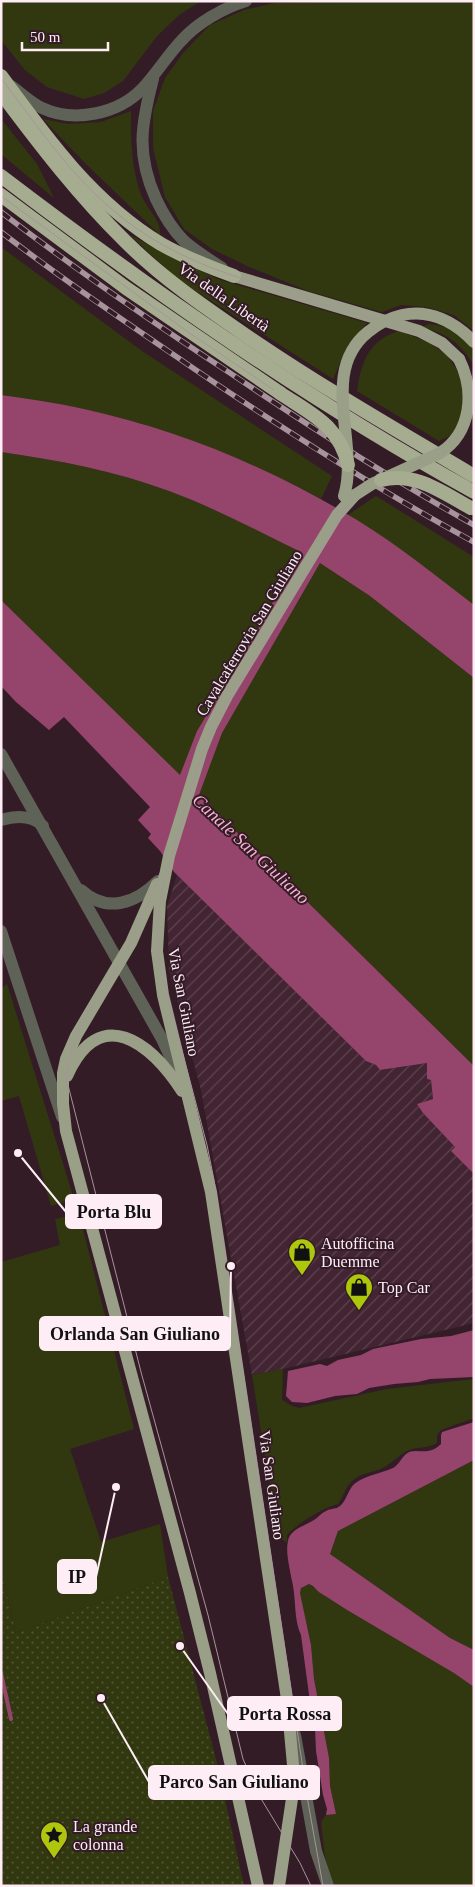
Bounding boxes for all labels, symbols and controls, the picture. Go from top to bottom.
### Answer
scale bar [22,20,109,52]
text: 50 m [30,29,61,45]
street label: Via della Libertà [175,259,273,335]
street label: Cavalcaferrovia San Giuliano [193,547,305,719]
water label: Canale San Giuliano [189,790,313,908]
street label: Via San Giuliano [165,946,203,1058]
callout: Porta Blu [66,1195,161,1228]
text: Porta Blu [77,1202,151,1222]
place label: Autofficina Duemme [321,1235,394,1270]
shop icon: Autofficina Duemme [287,1237,317,1276]
shop icon: Top Car [344,1272,374,1311]
place label: Top Car [378,1279,430,1297]
callout: Orlanda San Giuliano [40,1317,230,1350]
text: Orlanda San Giuliano [50,1324,220,1344]
street label: Via San Giuliano [256,1429,288,1541]
callout: IP [58,1560,96,1593]
text: IP [68,1567,86,1587]
callout: Porta Rossa [228,1697,341,1730]
text: Porta Rossa [239,1704,331,1724]
callout: Parco San Giuliano [149,1766,319,1799]
text: Parco San Giuliano [159,1772,309,1792]
place label: La grande colonna [73,1818,137,1853]
place icon: La grande colonna [39,1820,69,1859]

